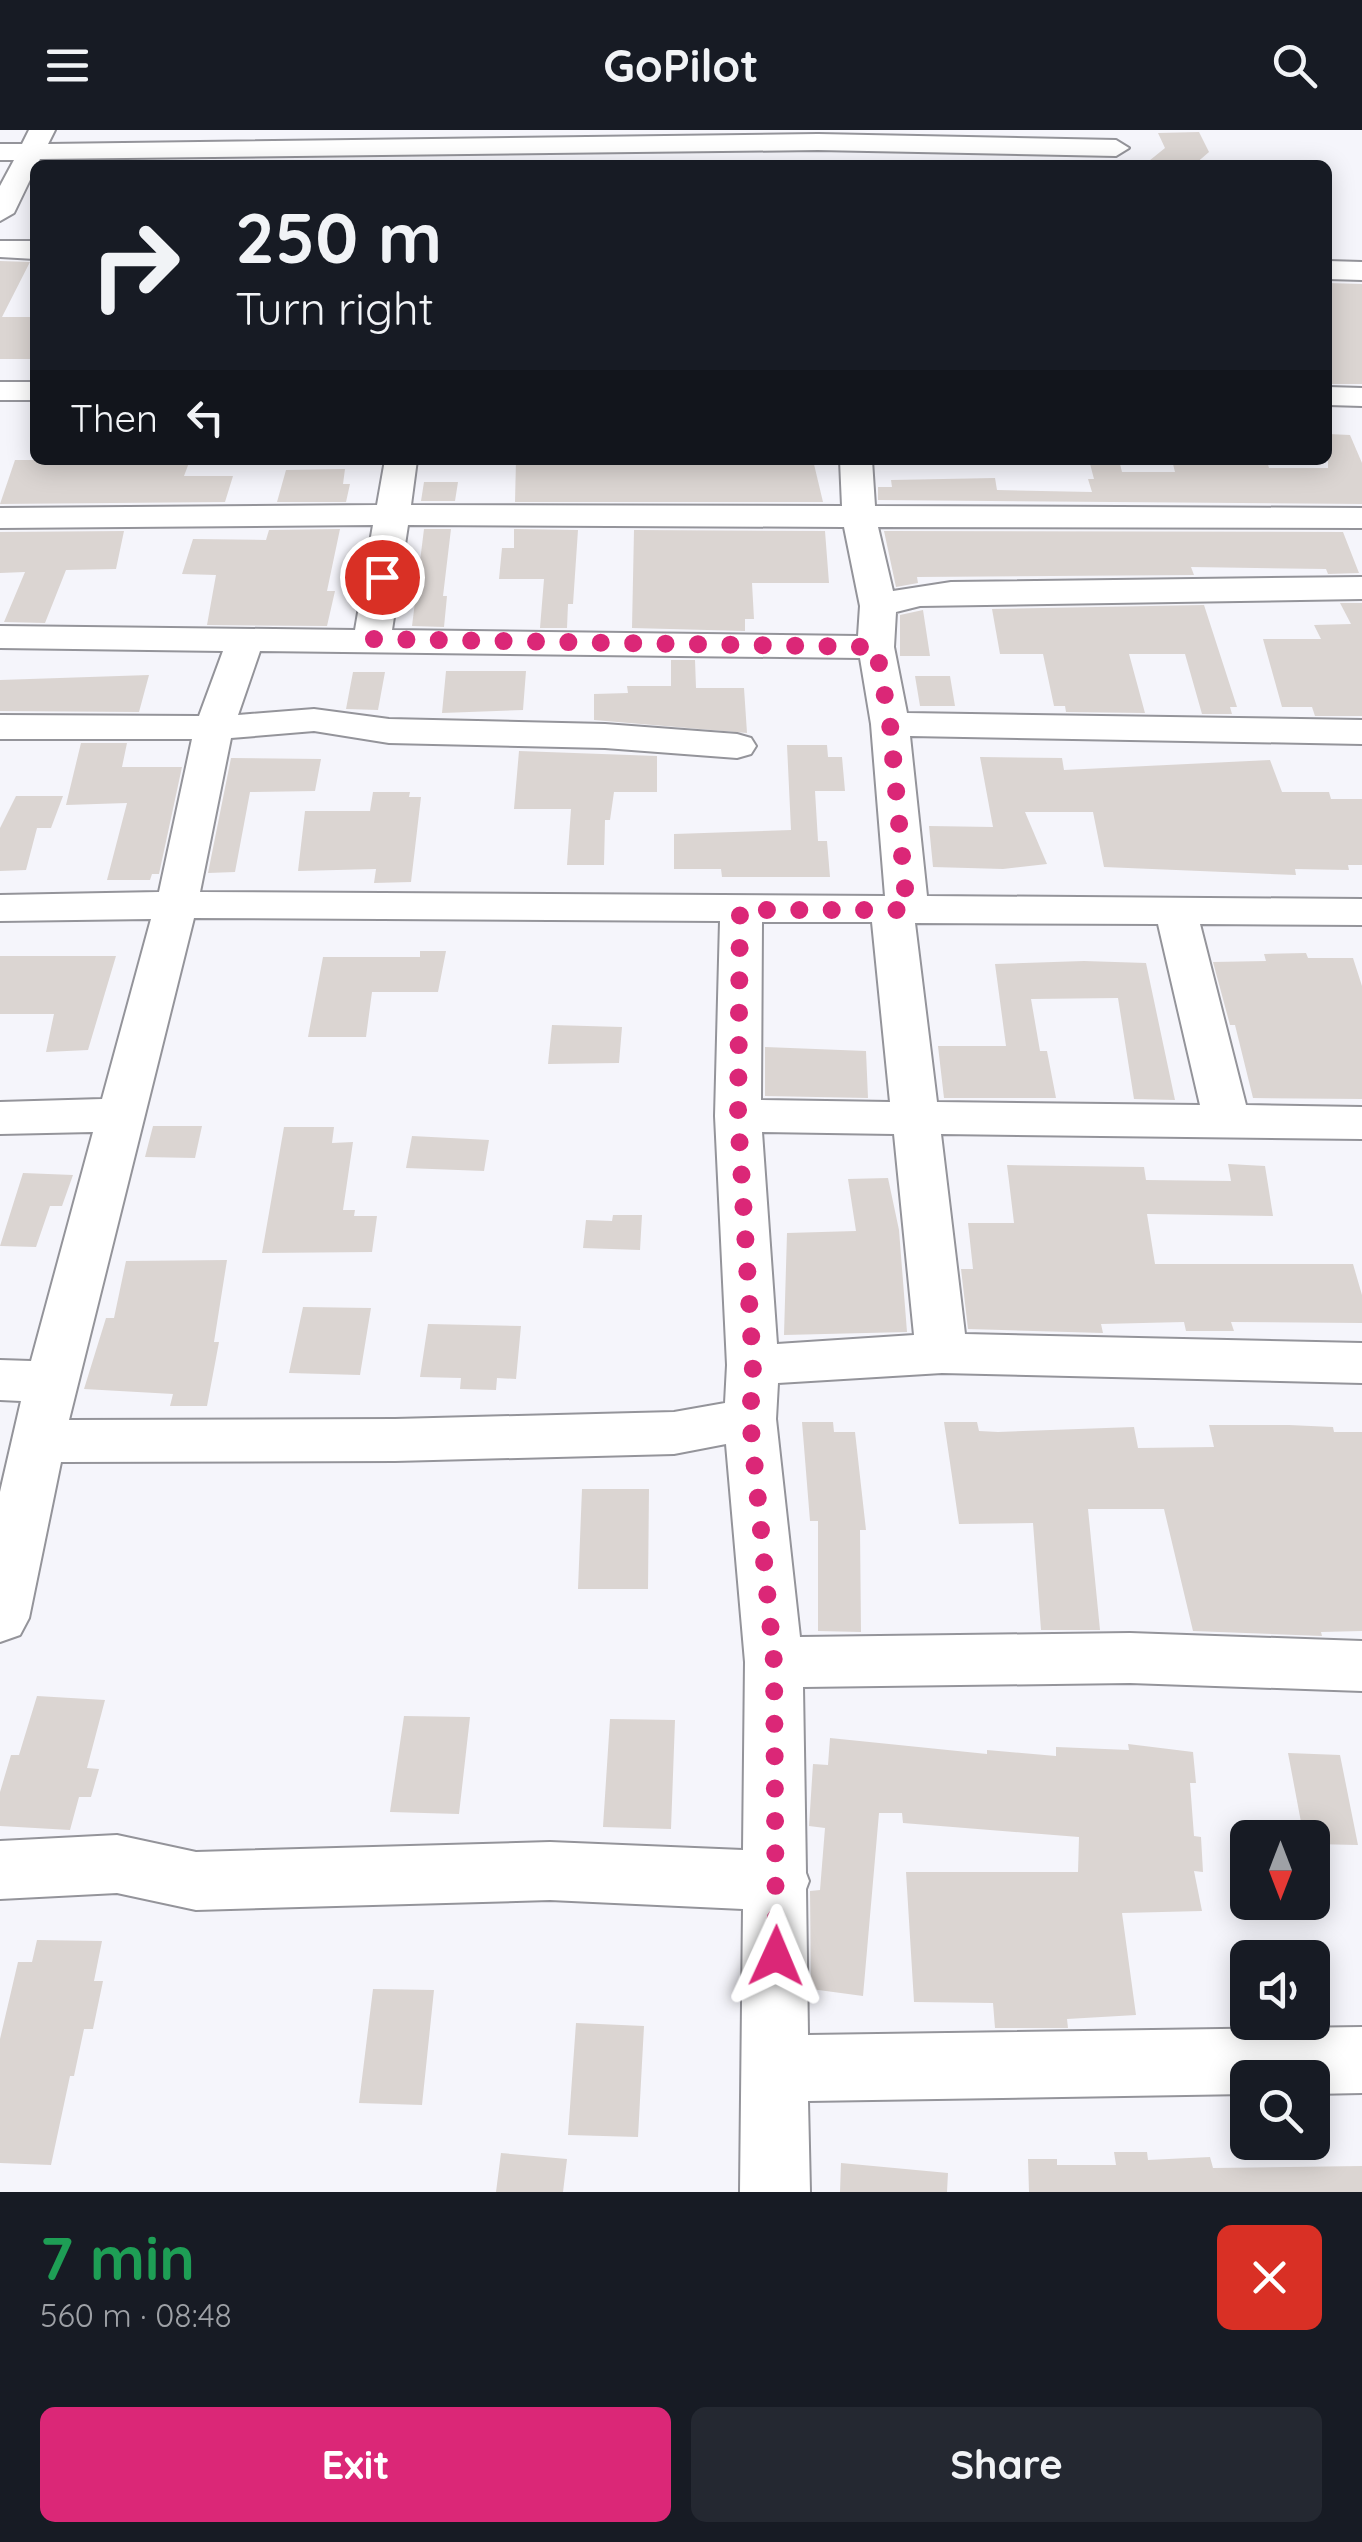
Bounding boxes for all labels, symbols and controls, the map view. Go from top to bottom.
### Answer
text: GoPilot [603,37,759,93]
icon: menu [40,38,95,93]
icon: search [1267,38,1322,93]
text: 250 m [235,193,442,281]
icon: right [70,200,200,330]
text: Turn right [235,280,434,336]
icon: left [178,390,233,445]
text: Then [70,394,158,442]
pin [340,535,425,620]
icon: arrive [355,550,410,605]
north arrow [1230,1820,1330,1920]
map controls [1230,1820,1330,2160]
position arrow [724,1904,828,2008]
button: sound [1230,1940,1330,2040]
button: search [1230,2060,1330,2160]
text: 7 min [40,2220,195,2295]
button: close [1217,2225,1322,2330]
text: 560 m · 08:48 [40,2295,232,2335]
button: Exit [40,2407,671,2522]
button: Share [691,2407,1322,2522]

